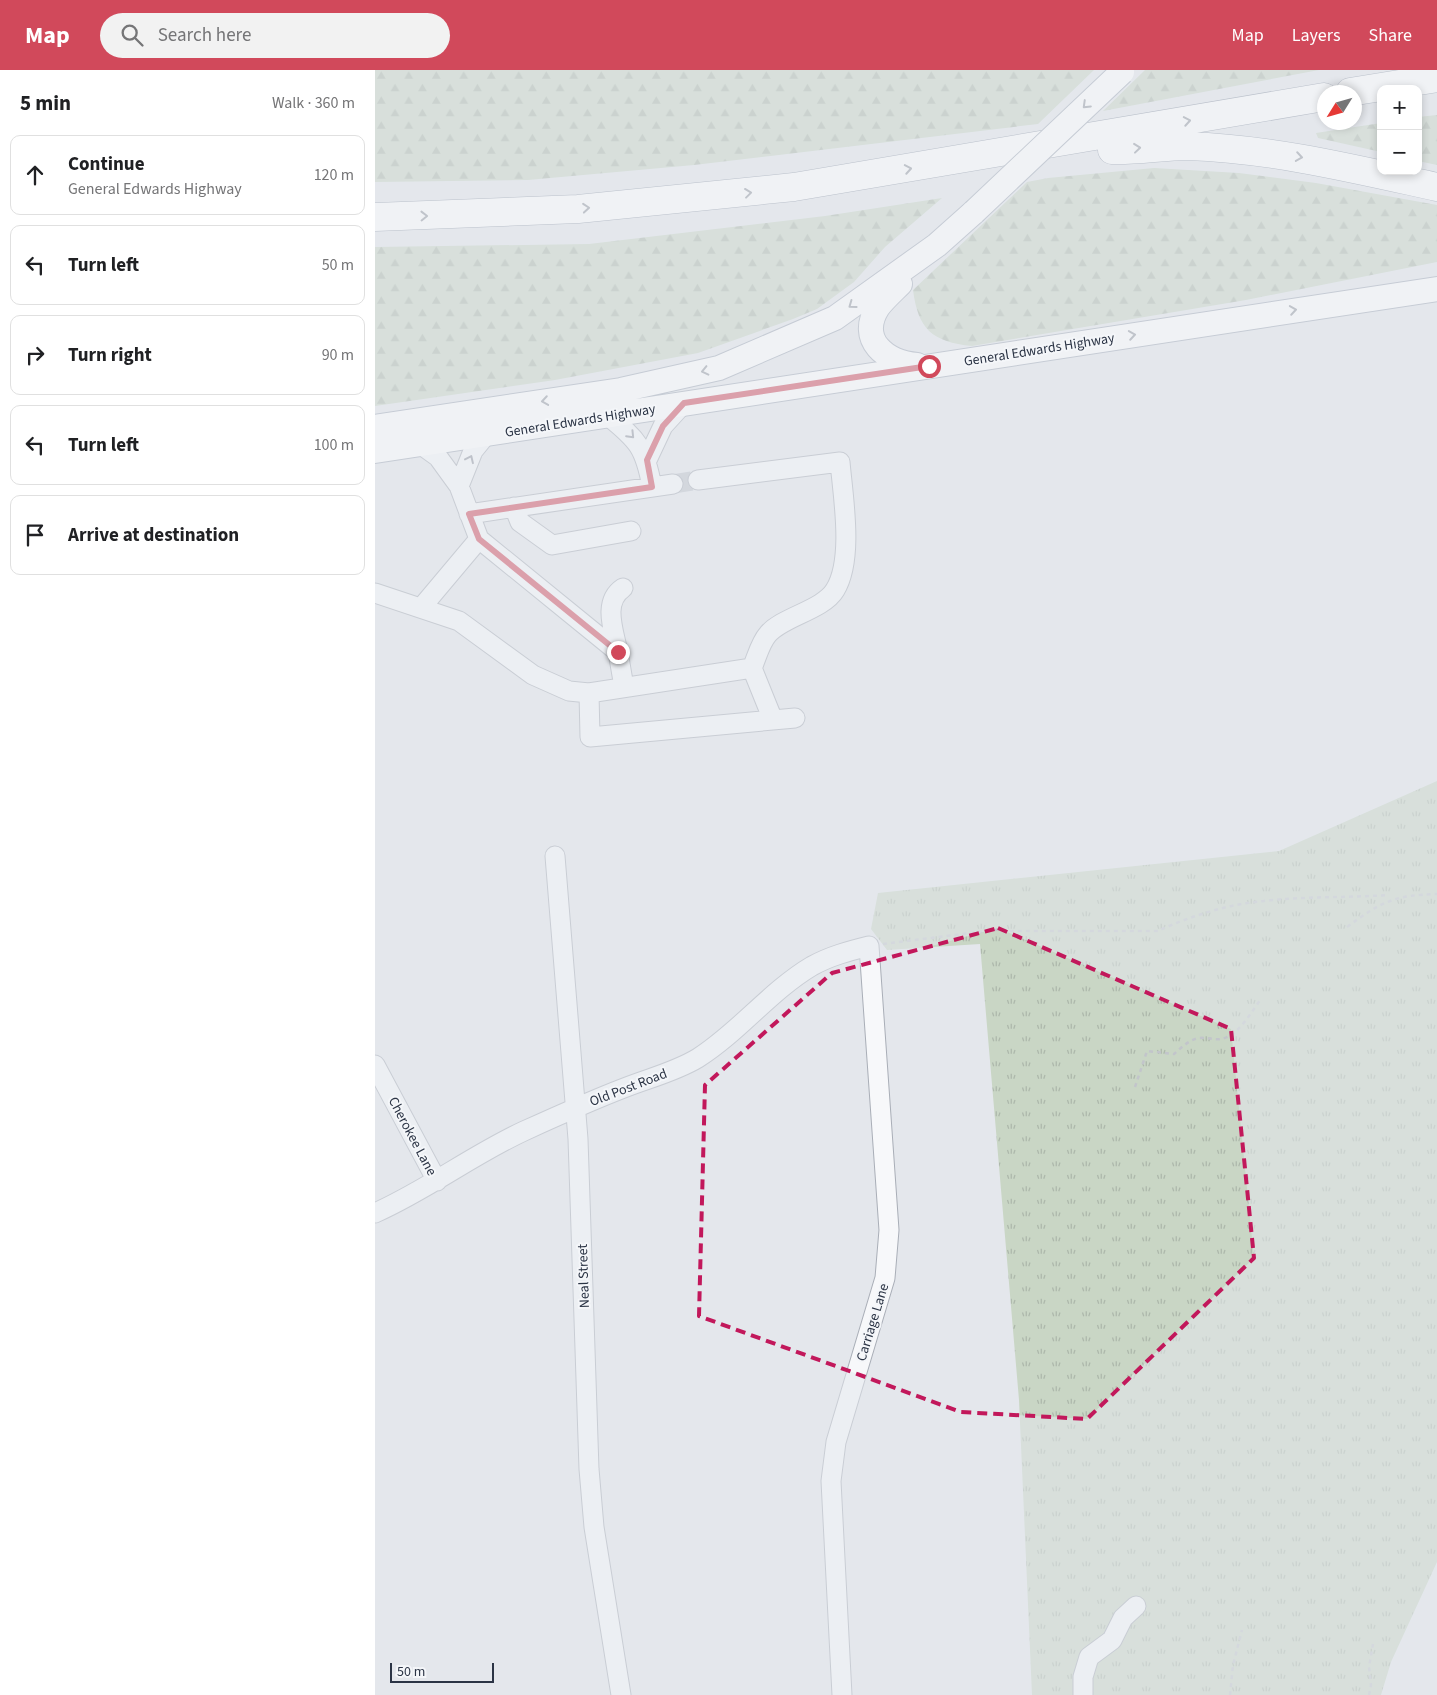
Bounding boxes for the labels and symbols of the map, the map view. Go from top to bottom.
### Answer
north arrow [1317,85,1362,130]
one-way arrow [1083,99,1092,108]
one-way arrow [1183,116,1192,126]
one-way arrow [1133,143,1141,154]
one-way arrow [1295,151,1303,162]
one-way arrow [904,164,913,174]
one-way arrow [744,188,752,199]
one-way arrow [582,203,590,214]
one-way arrow [420,211,428,221]
one-way arrow [849,299,858,309]
one-way arrow [1289,306,1297,316]
street label: General Edwards Highway [963,328,1116,372]
one-way arrow [1129,330,1137,341]
route start [918,355,941,378]
one-way arrow [700,365,709,376]
one-way arrow [541,396,549,406]
street label: General Edwards Highway [504,399,657,443]
one-way arrow [625,430,634,439]
one-way arrow [463,455,473,464]
route end [607,641,630,664]
street label: Old Post Road [587,1064,670,1112]
street label: Cherokee Lane [383,1094,441,1179]
street label: Neal Street [573,1243,595,1308]
street label: Carriage Lane [852,1281,894,1364]
scale bar [390,1660,494,1683]

